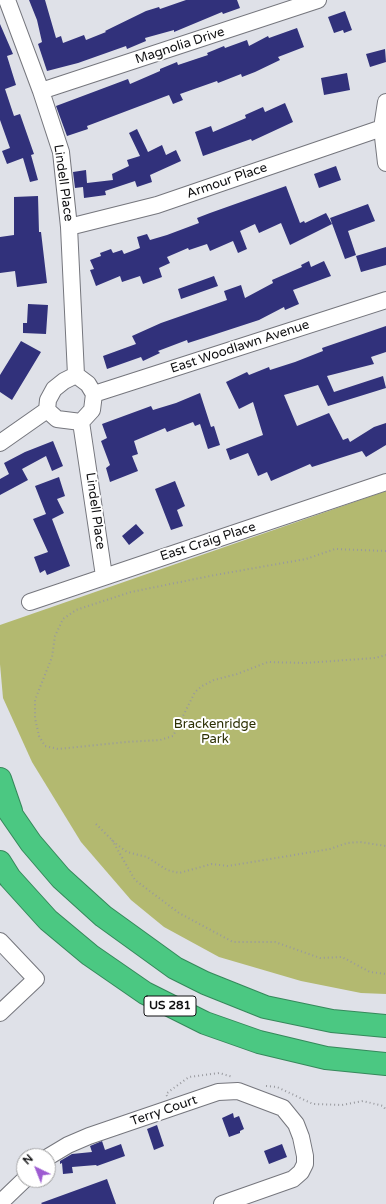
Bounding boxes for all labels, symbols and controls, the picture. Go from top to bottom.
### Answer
street label: Magnolia Drive [133,24,227,68]
street label: Lindell Place [50,144,76,222]
street label: Armour Place [185,160,269,202]
street label: East Woodlawn Avenue [169,317,311,377]
street label: Lindell Place [82,472,108,550]
street label: East Craig Place [158,519,258,565]
park label: Brackenridge Park [174,717,256,748]
road number: US 281 [144,996,196,1016]
street label: Terry Court [129,1092,199,1130]
north arrow [16,1148,56,1188]
text: N [20,1152,36,1167]

